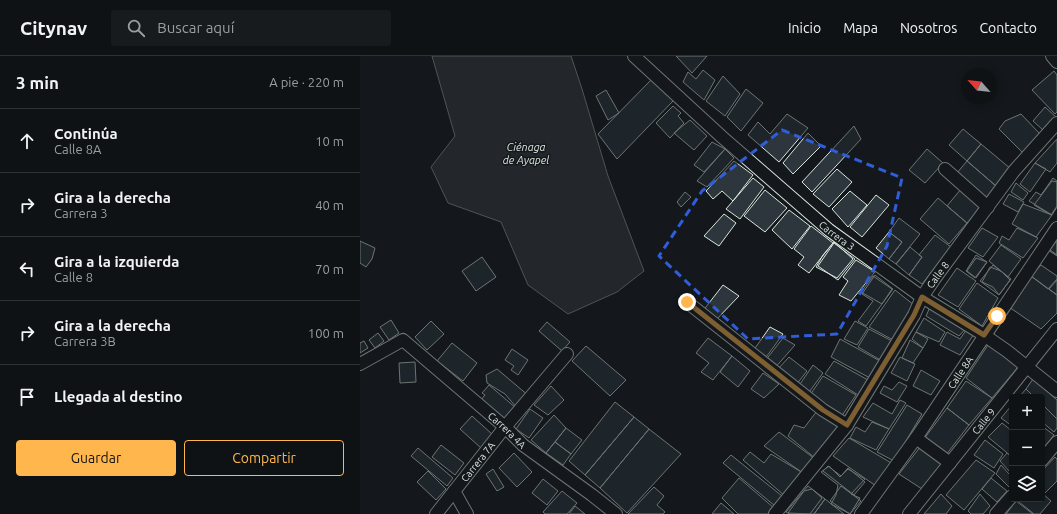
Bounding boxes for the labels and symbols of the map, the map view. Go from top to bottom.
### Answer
north arrow [961,68,997,104]
water label: Ciénaga de Ayapel [503,141,549,166]
street label: Carrera 3 [817,219,857,252]
street label: Calle 8 [924,259,951,290]
route end [678,293,696,311]
route start [988,307,1006,325]
street label: Calle 8A [945,354,975,390]
street label: Calle 9 [970,406,997,436]
street label: Carrera 4A [486,410,529,451]
street label: Carrera 7A [458,439,497,484]

